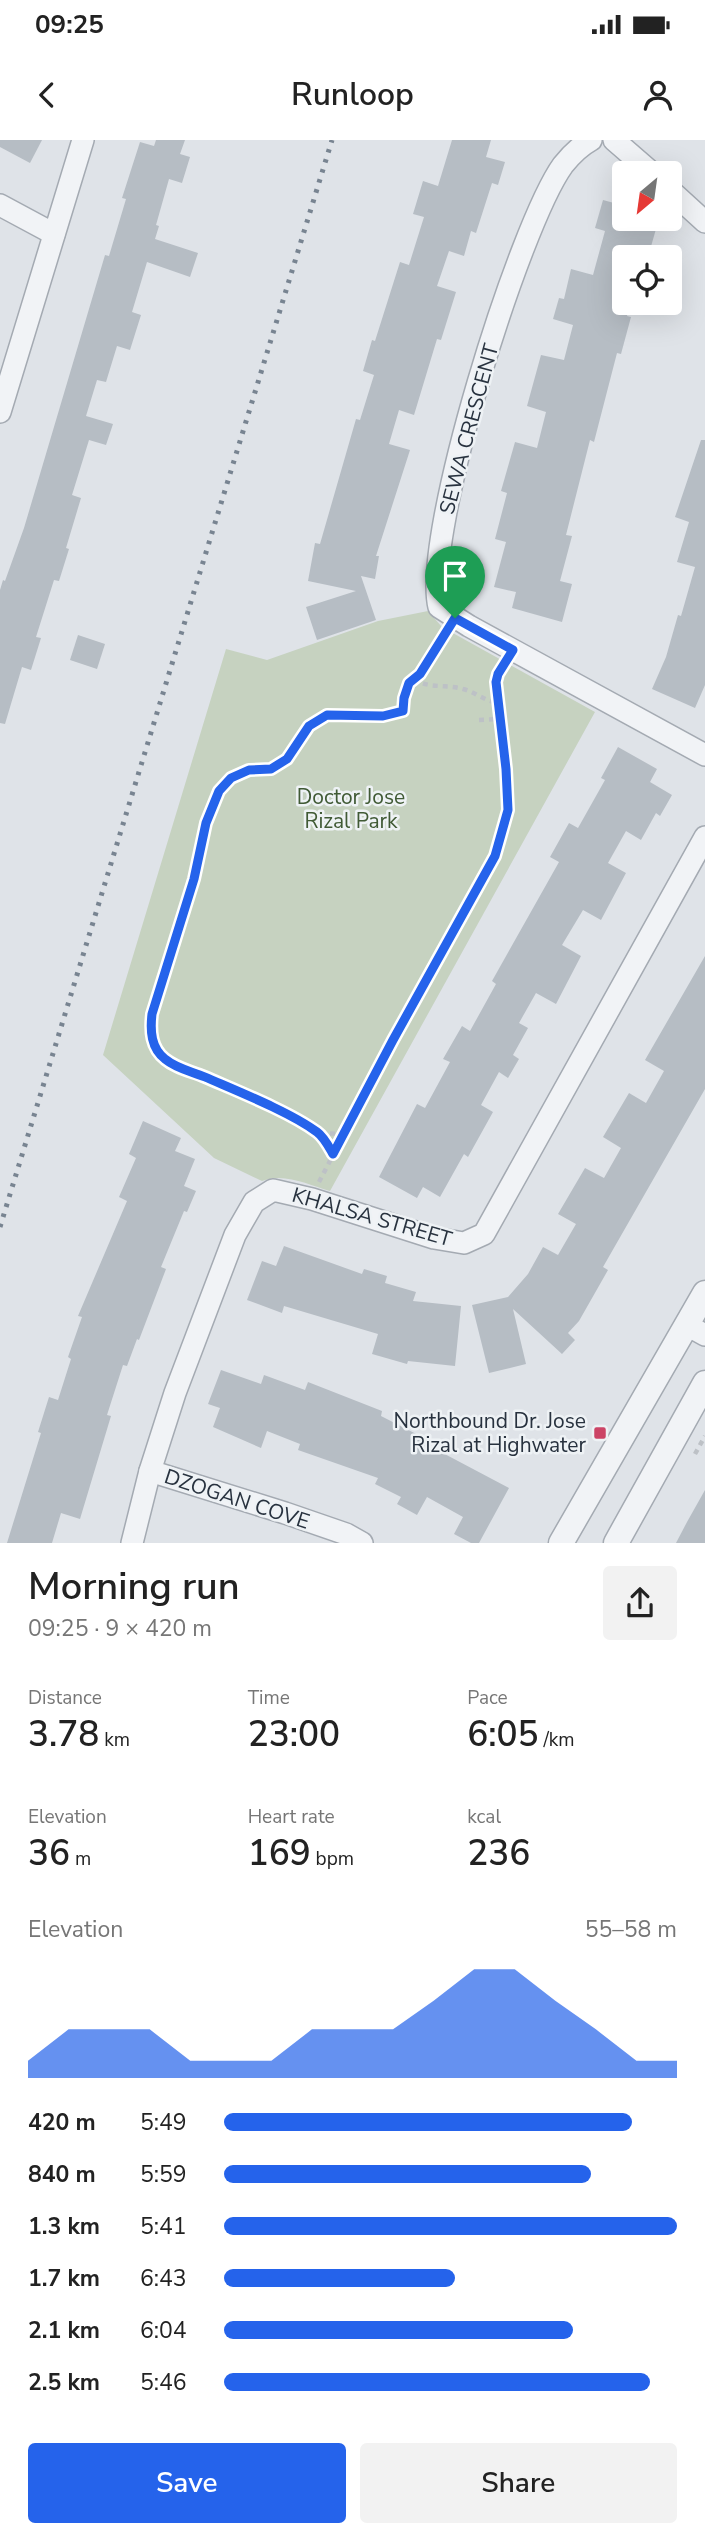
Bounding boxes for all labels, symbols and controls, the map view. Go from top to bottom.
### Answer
text: 09:25 [35,7,104,42]
text: Runloop [291,73,414,116]
icon: back [28,76,66,114]
icon: person [639,76,677,114]
north arrow [612,161,682,231]
map controls [612,161,682,315]
button: locate [612,245,682,315]
street label: SEWA CRESCENT [433,340,505,517]
pin [425,546,485,618]
icon: arrive [436,557,474,595]
park label: Doctor Jose Rizal Park [297,783,405,835]
street label: KHALSA STREET [289,1181,456,1253]
place label: Northbound Dr. Jose Rizal at Highwater [394,1407,586,1459]
marker: Northbound Dr. Jose Rizal at Highwater [592,1425,608,1441]
street label: DZOGAN COVE [161,1462,313,1536]
text: Morning run [28,1561,240,1612]
button: share [603,1566,677,1640]
text: 09:25 · 9 × 420 m [28,1613,212,1644]
text: Distance [28,1685,102,1711]
text: Time [248,1685,290,1711]
text: Pace [467,1685,508,1711]
text: 3.78 [28,1711,99,1758]
text: 23:00 [248,1711,340,1758]
text: 6:05 [467,1711,539,1758]
text: km [99,1727,130,1753]
text: /km [539,1727,575,1753]
text: Elevation [28,1804,107,1830]
text: Heart rate [248,1804,335,1830]
text: kcal [467,1804,501,1830]
text: 36 [28,1830,70,1877]
text: 169 [248,1830,311,1877]
text: 236 [467,1830,530,1877]
text: m [70,1846,91,1872]
text: bpm [311,1846,354,1872]
text: Elevation [28,1914,123,1945]
text: 55–58 m [585,1914,677,1945]
text: 420 m [28,2107,96,2138]
text: 5:49 [140,2107,187,2138]
text: 840 m [28,2159,96,2190]
text: 5:59 [140,2159,187,2190]
text: 1.3 km [28,2211,100,2242]
text: 5:41 [140,2211,187,2242]
text: 1.7 km [28,2263,100,2294]
text: 6:43 [140,2263,187,2294]
text: 2.1 km [28,2315,100,2346]
text: 6:04 [140,2315,187,2346]
text: 2.5 km [28,2367,100,2398]
text: 5:46 [140,2367,187,2398]
button: Save [28,2443,346,2523]
button: Share [360,2443,677,2523]

